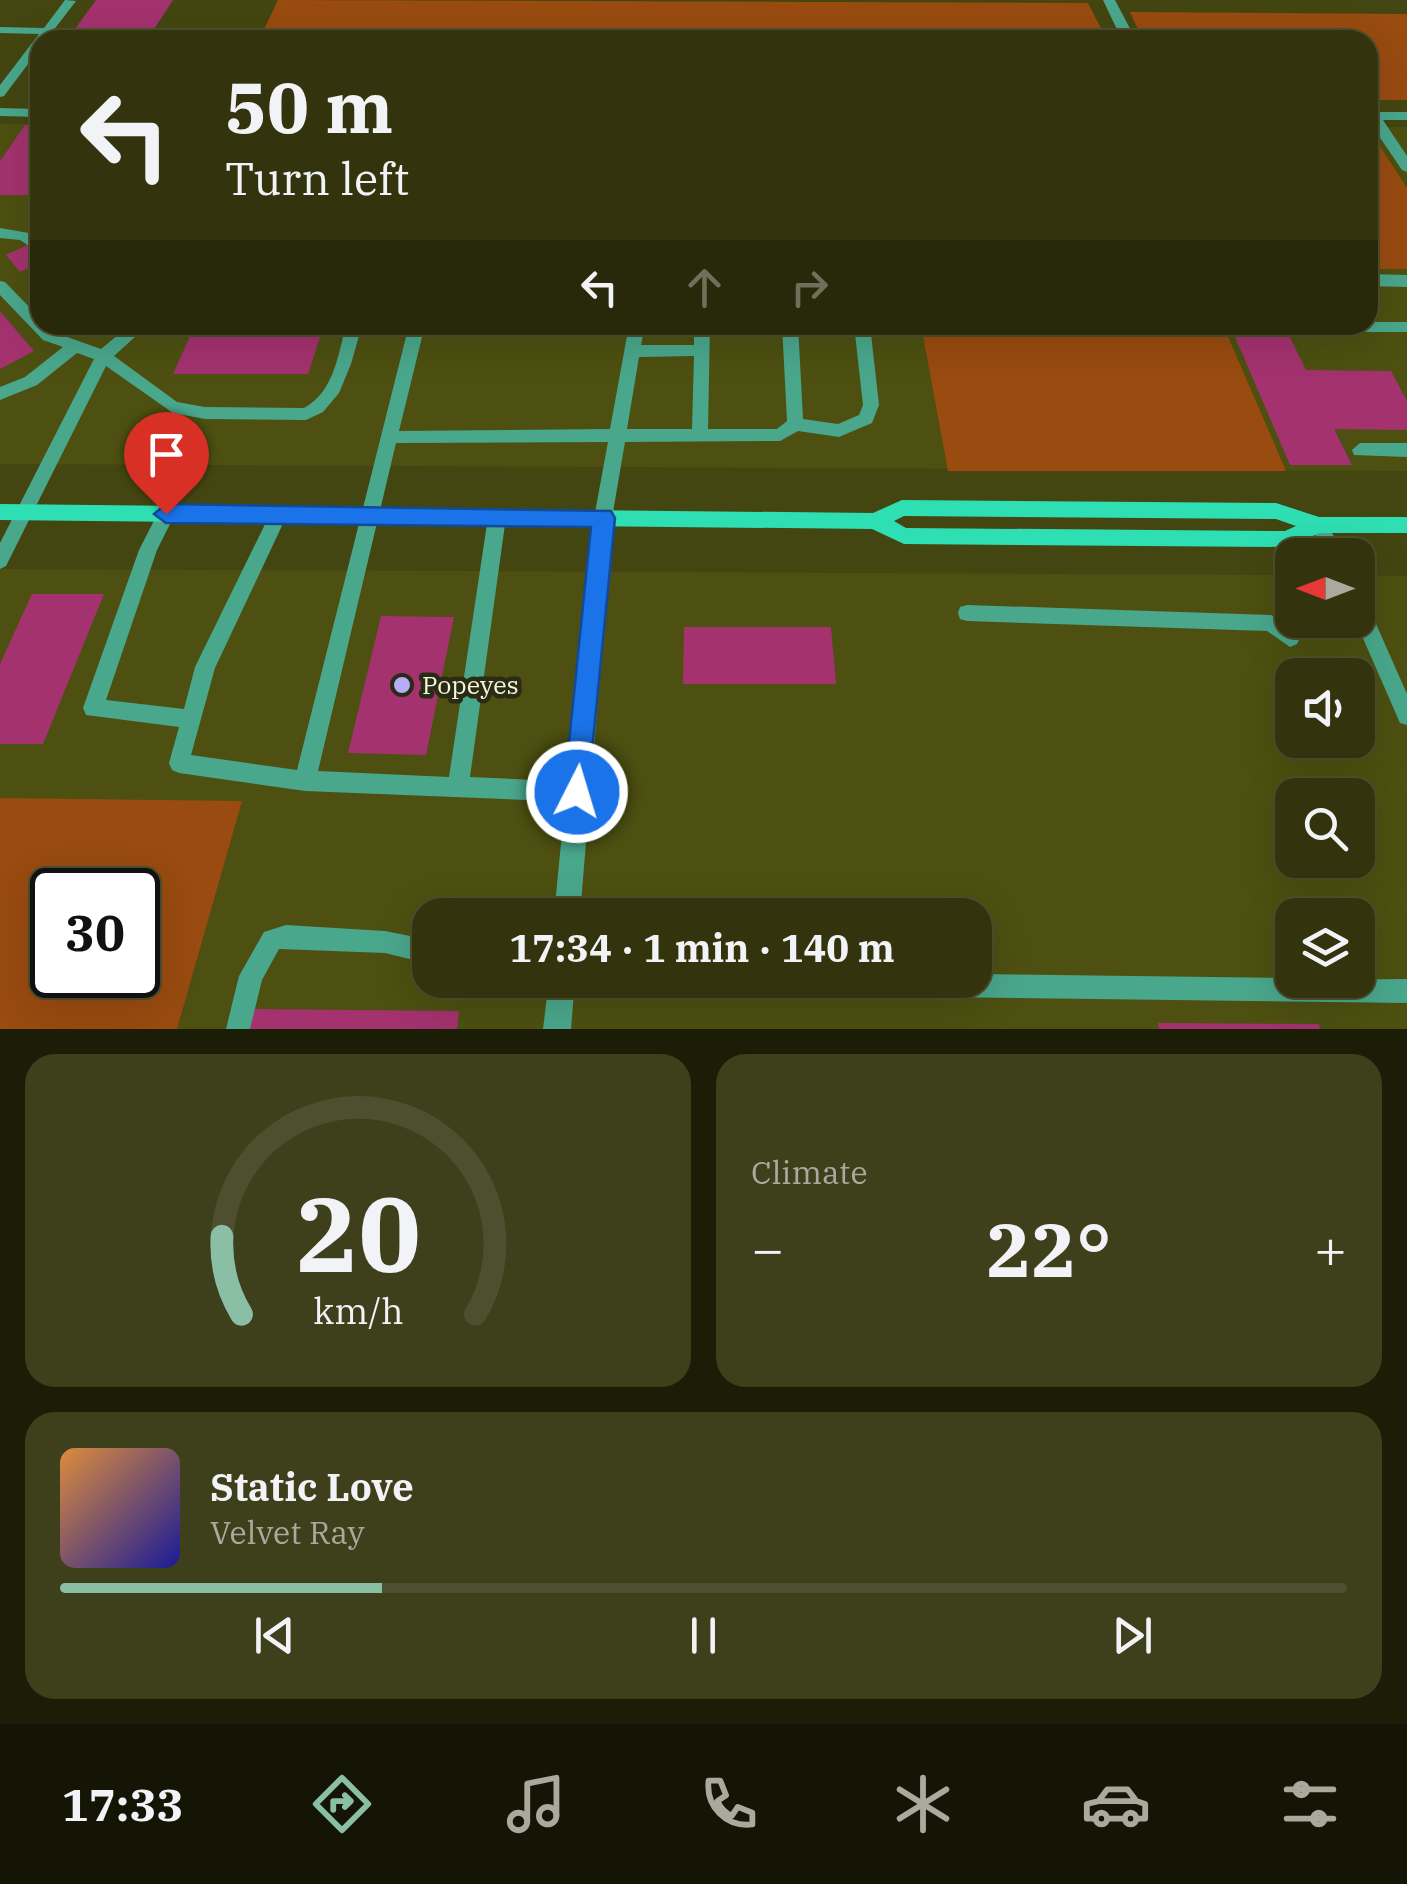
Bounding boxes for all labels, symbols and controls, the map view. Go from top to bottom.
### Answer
text: 50 m [225,61,393,152]
icon: left [60,70,190,200]
text: Turn left [225,149,409,207]
icon: left [572,260,627,315]
icon: ahead [677,260,732,315]
icon: right [782,260,837,315]
pin [124,412,209,515]
icon: arrive [139,427,194,482]
north arrow [1275,538,1375,638]
map controls [1275,538,1375,998]
button: sound [1275,658,1375,758]
place label: Popeyes [422,668,519,701]
marker: Popeyes [391,674,413,696]
position arrow [525,740,629,844]
button: search [1275,778,1375,878]
speed limit sign: 30 [30,868,160,998]
button: layers [1275,898,1375,998]
text: 17:34 · 1 min · 140 m [509,923,895,972]
text: Climate [751,1151,868,1193]
text: 20 [296,1165,420,1301]
text: 22° [986,1200,1112,1298]
text: − [751,1213,784,1284]
text: + [1314,1213,1347,1284]
text: km/h [313,1287,403,1334]
text: Static Love [210,1462,414,1511]
text: Velvet Ray [210,1511,365,1553]
icon: previous [247,1608,302,1663]
icon: pause [676,1608,731,1663]
icon: next [1105,1608,1160,1663]
icon: directions [307,1769,377,1839]
icon: music [501,1769,571,1839]
icon: phone [694,1769,764,1839]
icon: climate [888,1769,958,1839]
icon: car [1081,1769,1151,1839]
icon: filters [1275,1769,1345,1839]
text: 17:33 [62,1775,183,1833]

